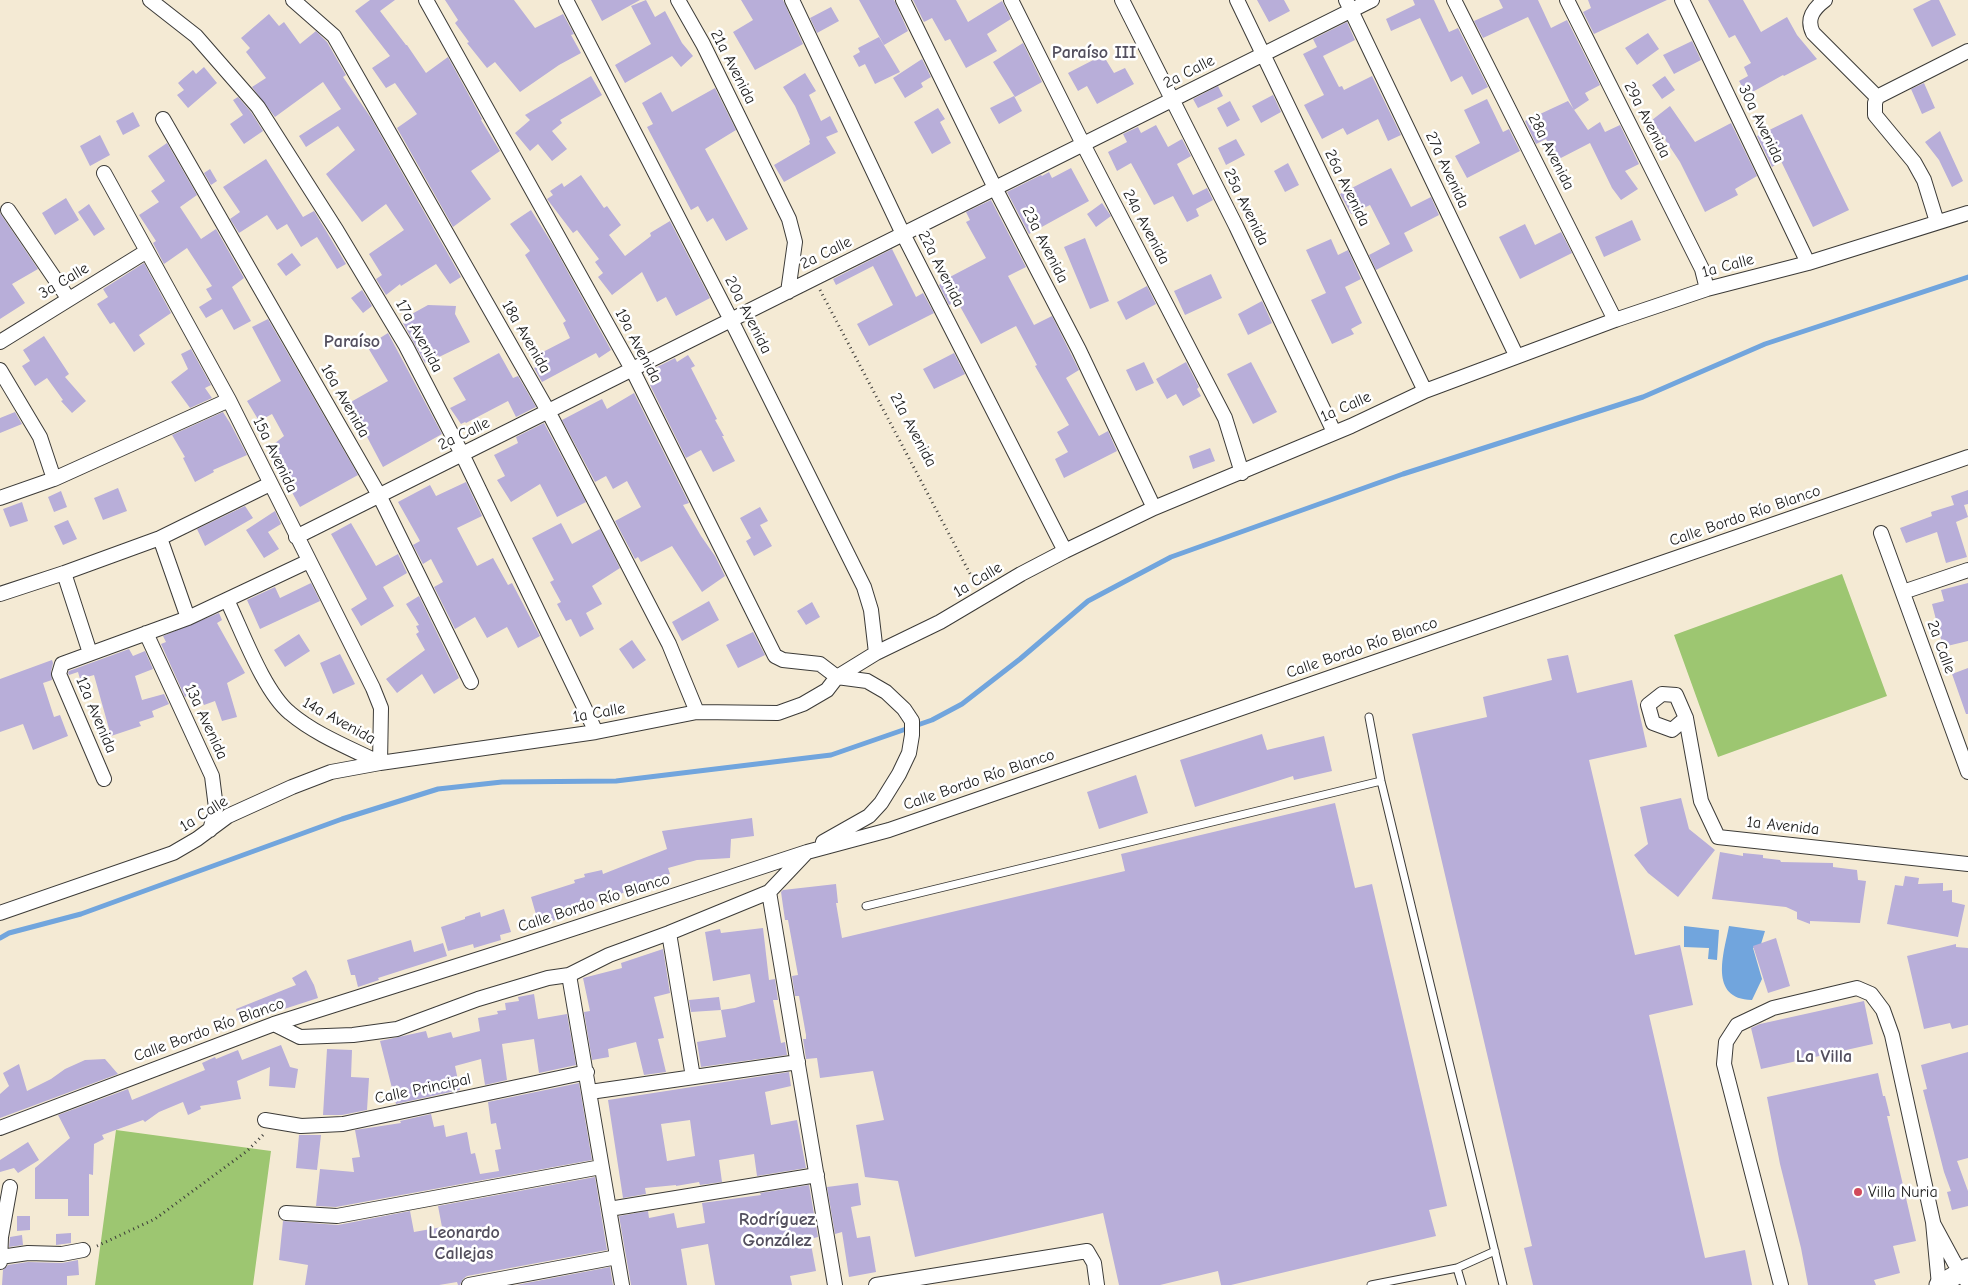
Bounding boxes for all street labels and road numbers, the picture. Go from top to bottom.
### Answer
street label: 21a Avenida [706,26,760,108]
street label: 2a Calle [1160,51,1218,93]
street label: 29a Avenida [1620,79,1674,161]
street label: 30a Avenida [1734,82,1788,166]
street label: 28a Avenida [1524,111,1578,193]
street label: 27a Avenida [1421,129,1473,211]
street label: 26a Avenida [1320,146,1374,230]
street label: 25a Avenida [1219,165,1273,249]
street label: 24a Avenida [1118,186,1174,268]
street label: 23a Avenida [1018,204,1072,286]
street label: 22a Avenida [914,228,968,310]
street label: 2a Calle [797,232,855,274]
street label: 1a Calle [1700,250,1756,282]
street label: 3a Calle [36,259,92,303]
street label: 20a Avenida [720,273,776,357]
street label: 17a Avenida [391,296,447,376]
street label: 18a Avenida [497,297,555,377]
street label: 19a Avenida [610,306,666,386]
street label: 16a Avenida [316,361,374,441]
street label: 1a Calle [1318,387,1374,427]
street label: 21a Avenida [885,390,941,470]
street label: 2a Calle [435,413,493,455]
street label: 15a Avenida [249,414,301,496]
street label: Calle Bordo Río Blanco [1667,481,1823,551]
street label: 1a Calle [950,558,1006,602]
street label: Calle Bordo Río Blanco [1284,613,1440,683]
street label: 2a Calle [1923,618,1959,676]
street label: 12a Avenida [71,674,121,756]
street label: 13a Avenida [180,681,232,763]
street label: 14a Avenida [299,693,379,749]
street label: 1a Calle [571,699,627,727]
street label: Calle Bordo Río Blanco [901,745,1057,815]
street label: 1a Calle [176,792,232,836]
street label: 1a Avenida [1746,813,1820,839]
street label: Calle Bordo Río Blanco [516,869,672,937]
street label: Calle Bordo Río Blanco [131,994,287,1066]
street label: Calle Principal [373,1069,473,1109]

